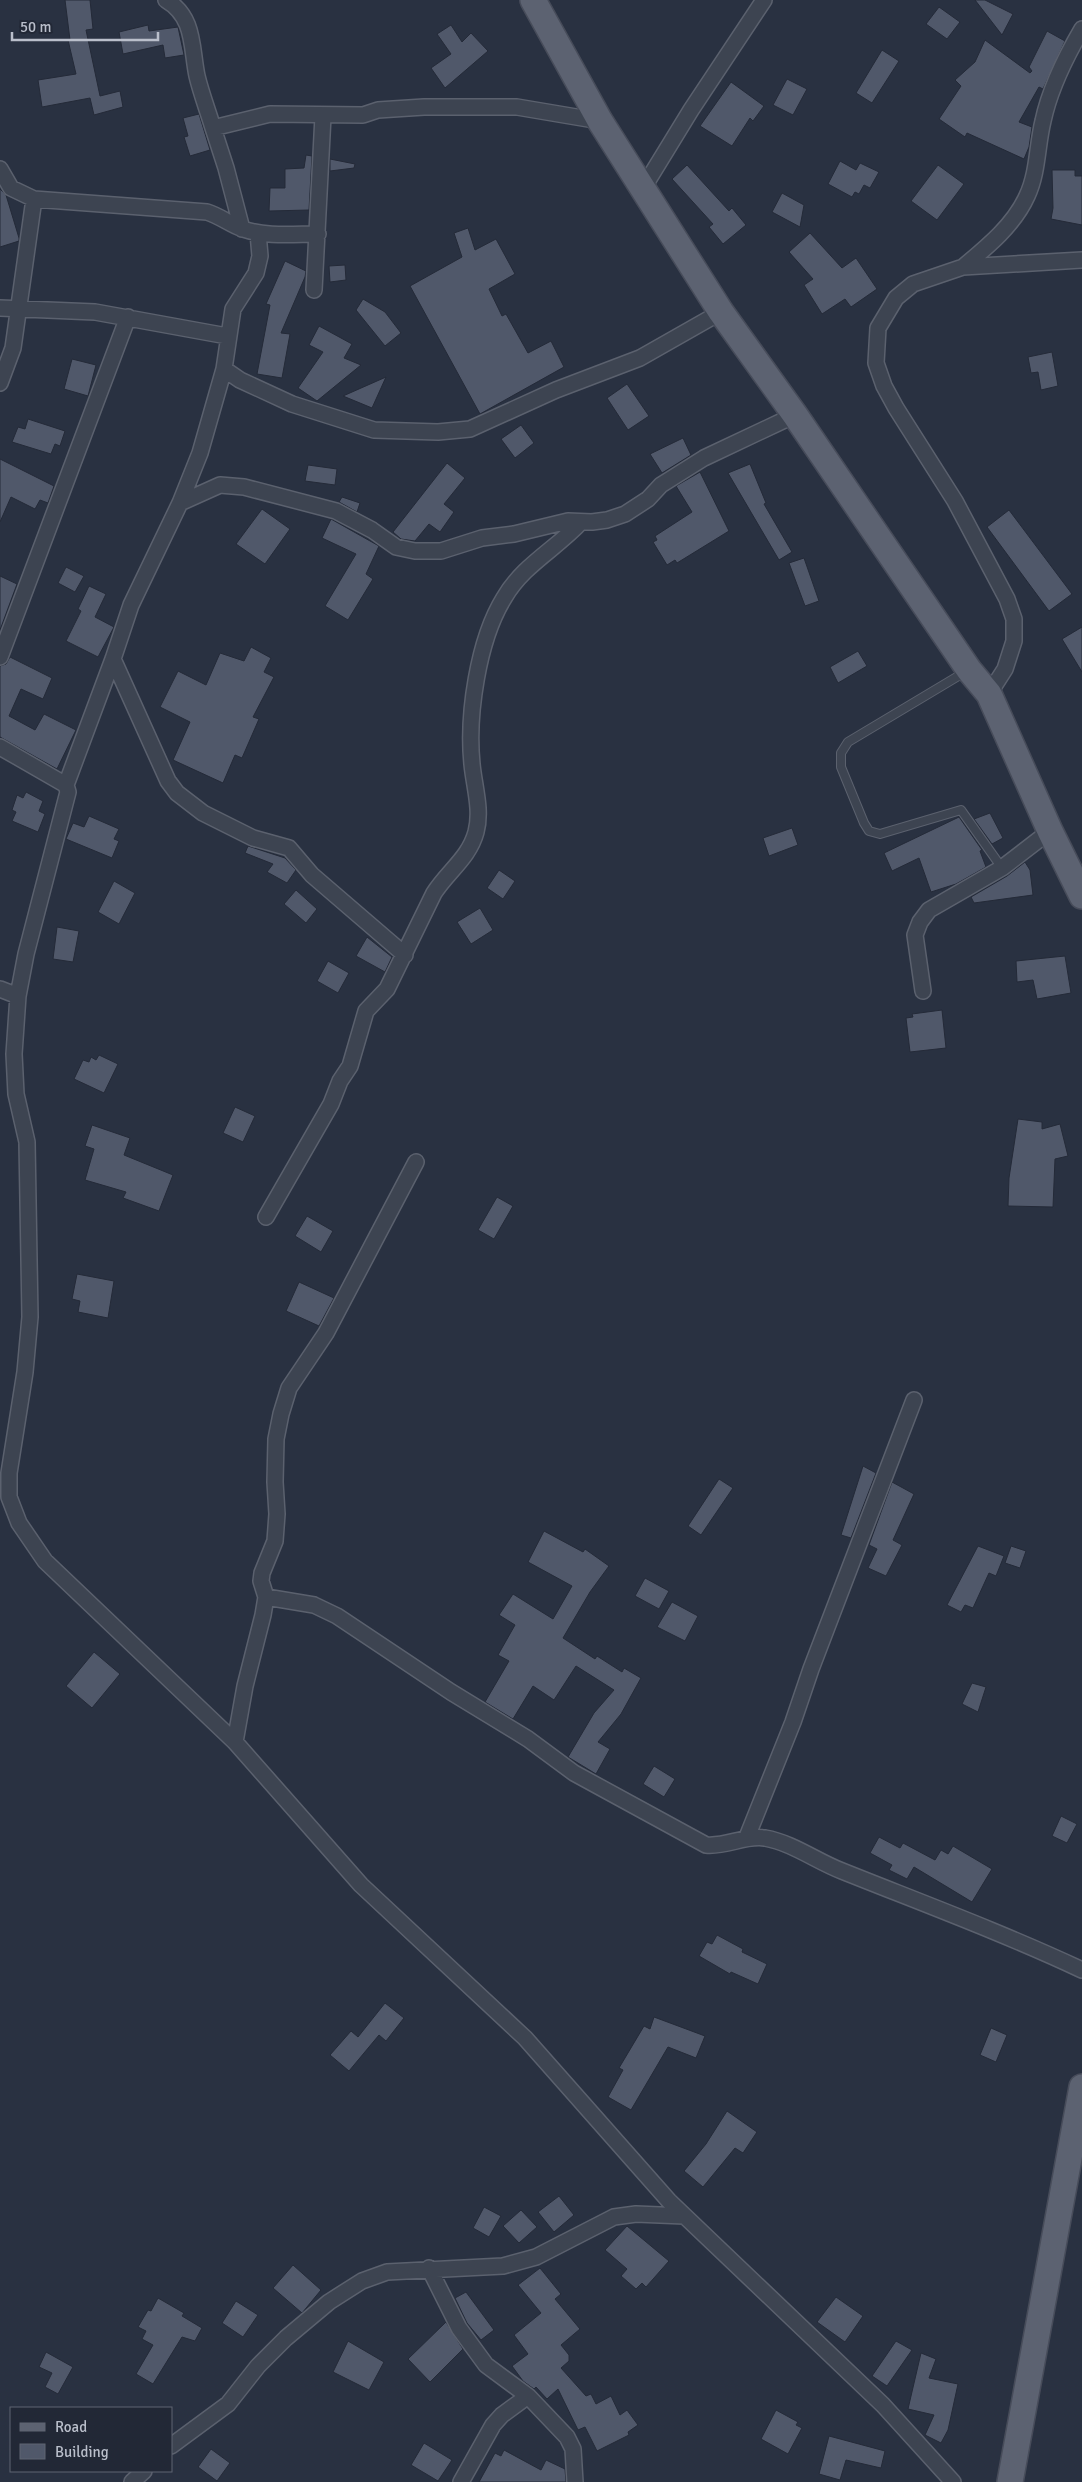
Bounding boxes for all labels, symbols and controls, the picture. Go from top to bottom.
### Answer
scale bar [12,10,159,42]
text: 50 m [20,18,51,36]
legend [10,2407,172,2472]
text: Road [55,2418,87,2436]
text: Building [55,2443,109,2461]

